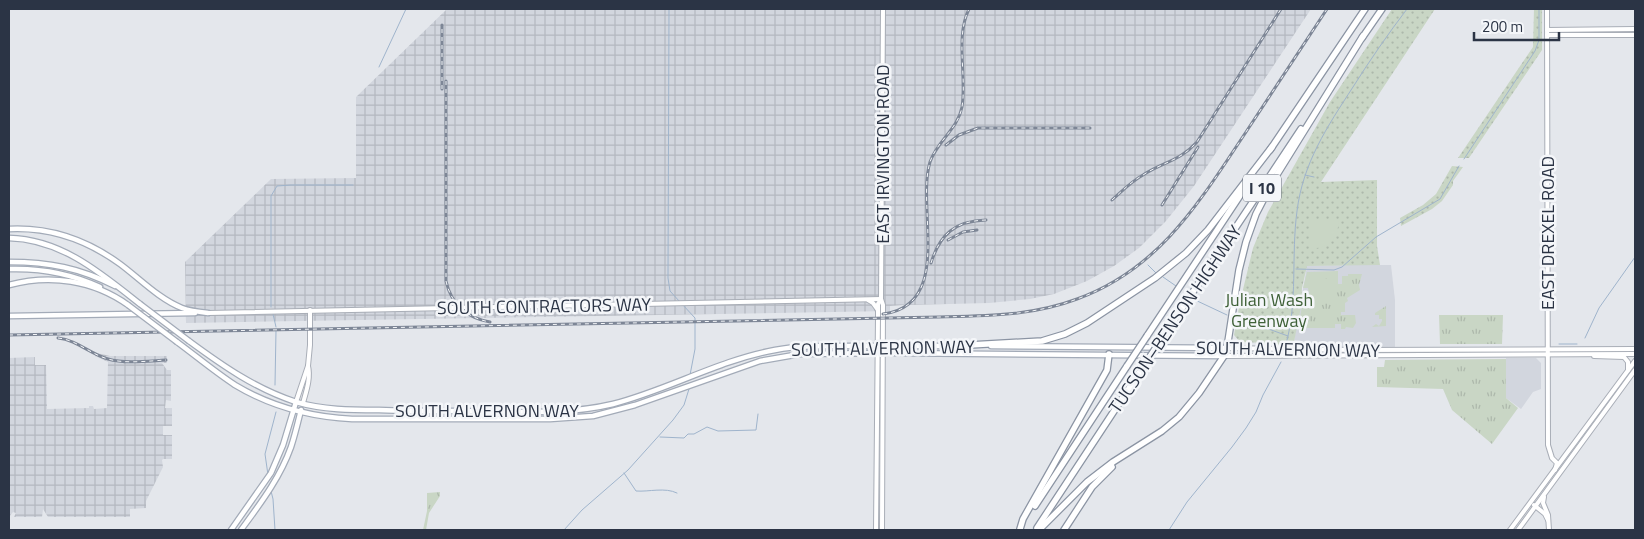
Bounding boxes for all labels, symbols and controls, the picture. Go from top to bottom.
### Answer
scale bar [1474,10,1559,42]
text: 200 m [1482,15,1523,38]
street label: EAST IRVINGTON ROAD [869,64,896,244]
street label: EAST DREXEL ROAD [1534,156,1561,310]
road number: I 10 [1243,174,1281,202]
street label: TUCSON–BENSON HIGHWAY [1102,219,1248,419]
park label: Julian Wash Greenway [1225,286,1313,334]
street label: SOUTH CONTRACTORS WAY [437,291,652,321]
street label: SOUTH ALVERNON WAY [791,333,975,363]
street label: SOUTH ALVERNON WAY [1196,334,1380,364]
street label: SOUTH ALVERNON WAY [395,397,579,424]

